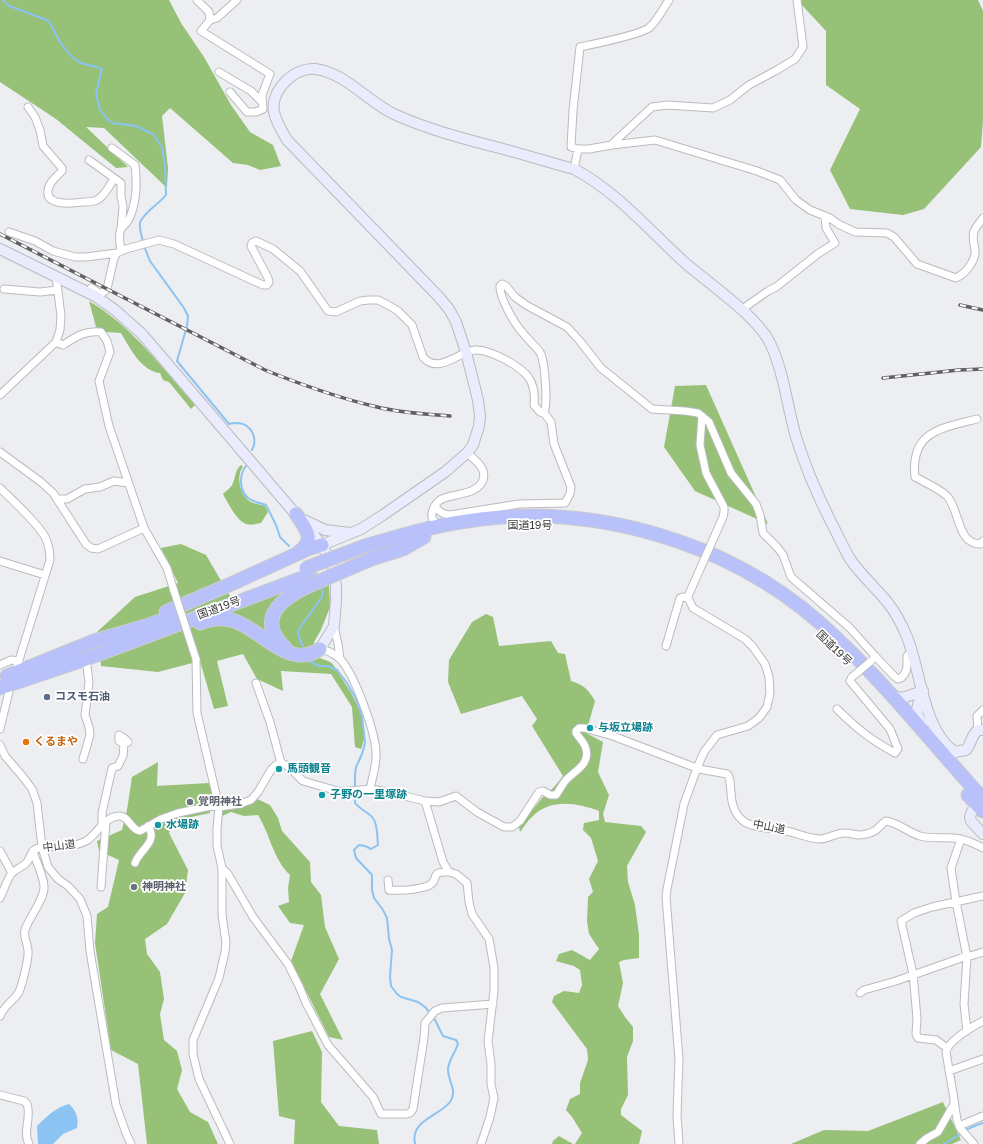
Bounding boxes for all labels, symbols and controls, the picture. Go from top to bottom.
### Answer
street label: 国道19号 [508,519,552,533]
street label: 国道19号 [196,594,242,622]
street label: 国道19号 [813,628,855,668]
place label: コスモ石油 [55,690,110,704]
marker: コスモ石油 [42,692,52,702]
place label: 与坂立場跡 [598,721,653,735]
marker: 与坂立場跡 [585,723,595,733]
place label: くるまや [34,735,78,749]
marker: くるまや [21,737,31,747]
place label: 馬頭観音 [287,762,331,776]
marker: 馬頭観音 [274,764,284,774]
place label: 子野の一里塚跡 [330,788,407,802]
marker: 子野の一里塚跡 [317,790,327,800]
place label: 覚明神社 [198,795,242,809]
marker: 覚明神社 [185,797,195,807]
street label: 中山道 [752,817,786,837]
place label: 水場跡 [166,818,199,832]
marker: 水場跡 [153,820,163,830]
street label: 中山道 [42,837,76,855]
place label: 神明神社 [142,880,186,894]
marker: 神明神社 [129,882,139,892]

